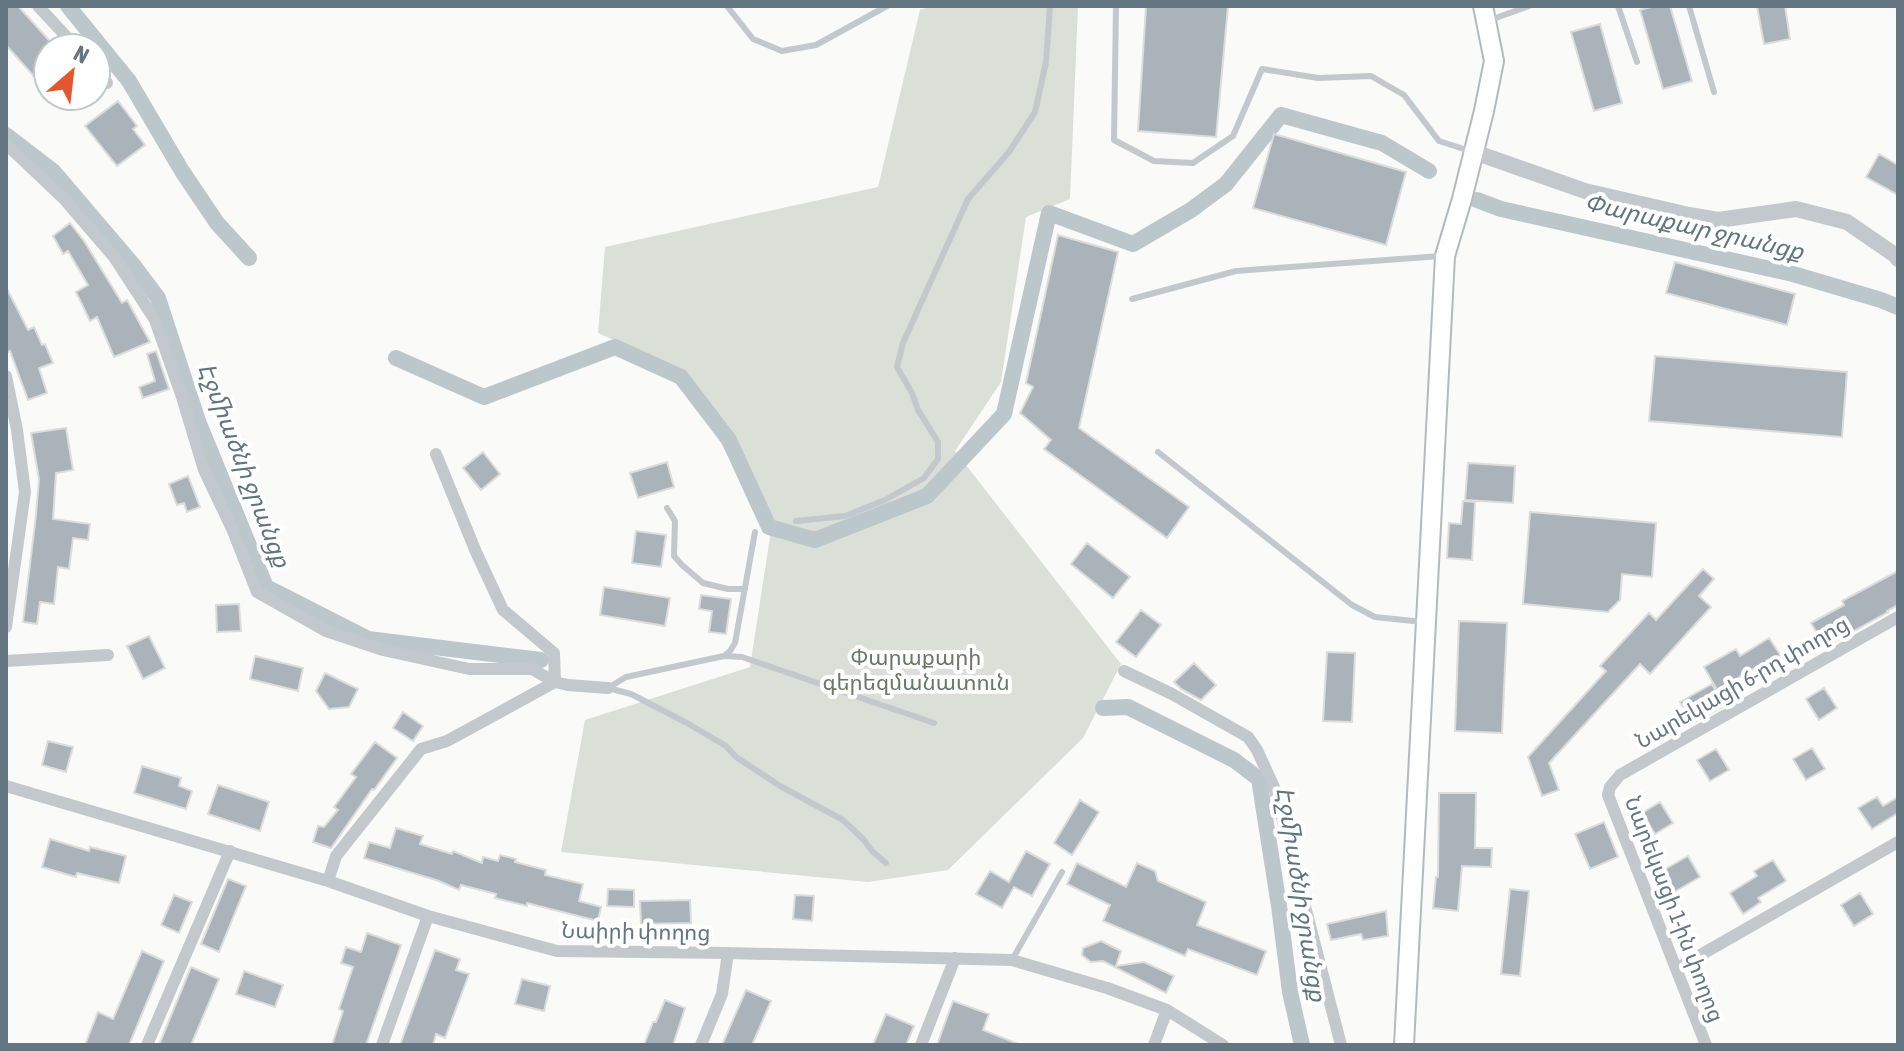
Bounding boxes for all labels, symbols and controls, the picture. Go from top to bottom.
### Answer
north arrow [32,32,112,112]
text: N [70,40,93,69]
water label: Փարաքար ջրանցք [1582,188,1808,266]
water label: Էջմիածնի ջրանցք [192,359,297,573]
street label: Նարեկացի 6-րդ փողոց [1631,610,1853,754]
park label: Փարաքարի գերեզմանատուն [822,644,1010,695]
water label: Էջմիածնի ջրանցք [1270,785,1332,1005]
street label: Նարեկացի 1-ին փողոց [1620,792,1730,1026]
street label: Նաիրի փողոց [561,917,711,945]

